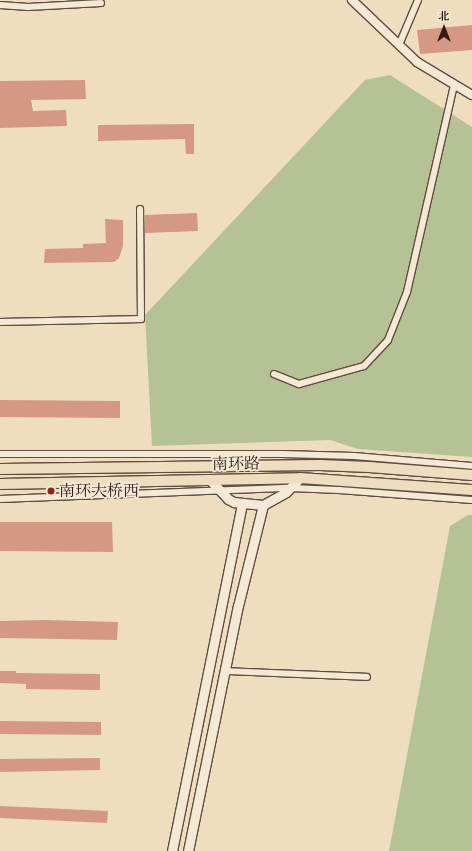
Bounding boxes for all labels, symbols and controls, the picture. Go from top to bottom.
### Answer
north arrow [424,8,464,48]
text: 北 [439,9,450,23]
street label: 南环路 [212,454,260,474]
place label: 南环大桥西 [59,481,139,501]
marker: 南环大桥西 [46,486,56,496]

